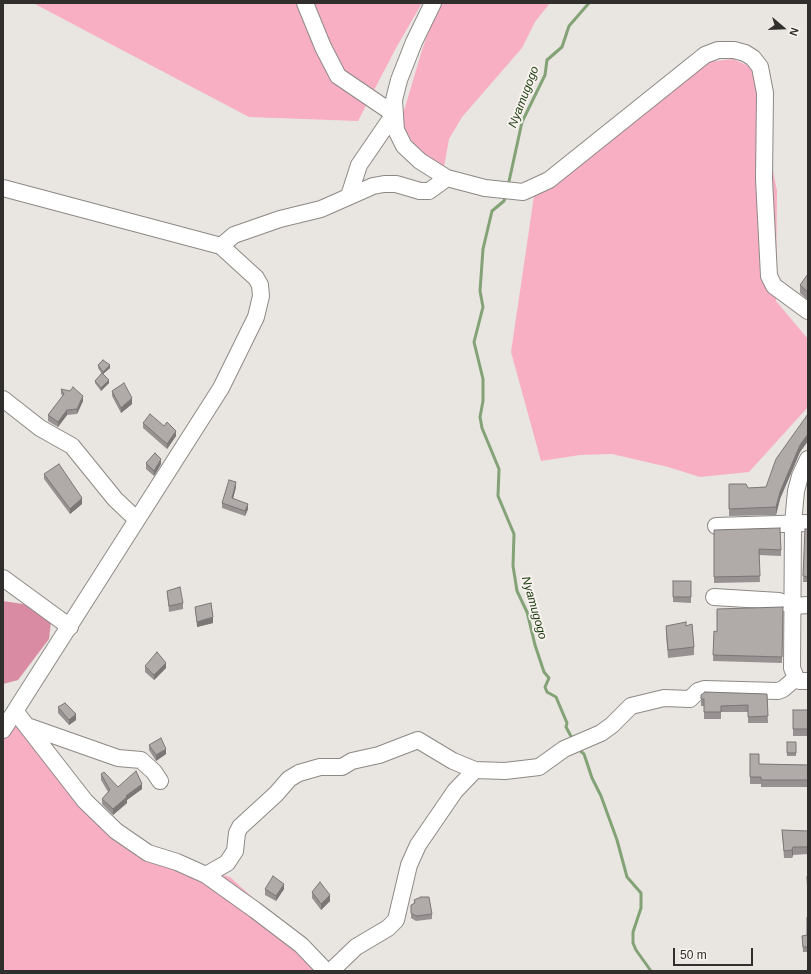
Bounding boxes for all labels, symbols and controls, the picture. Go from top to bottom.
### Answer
north arrow [763,8,803,48]
text: N [787,26,801,38]
water label: Nyamugogo [506,64,542,130]
water label: Nyamugogo [518,575,550,641]
scale bar [675,940,755,966]
text: 50 m [680,948,707,962]

